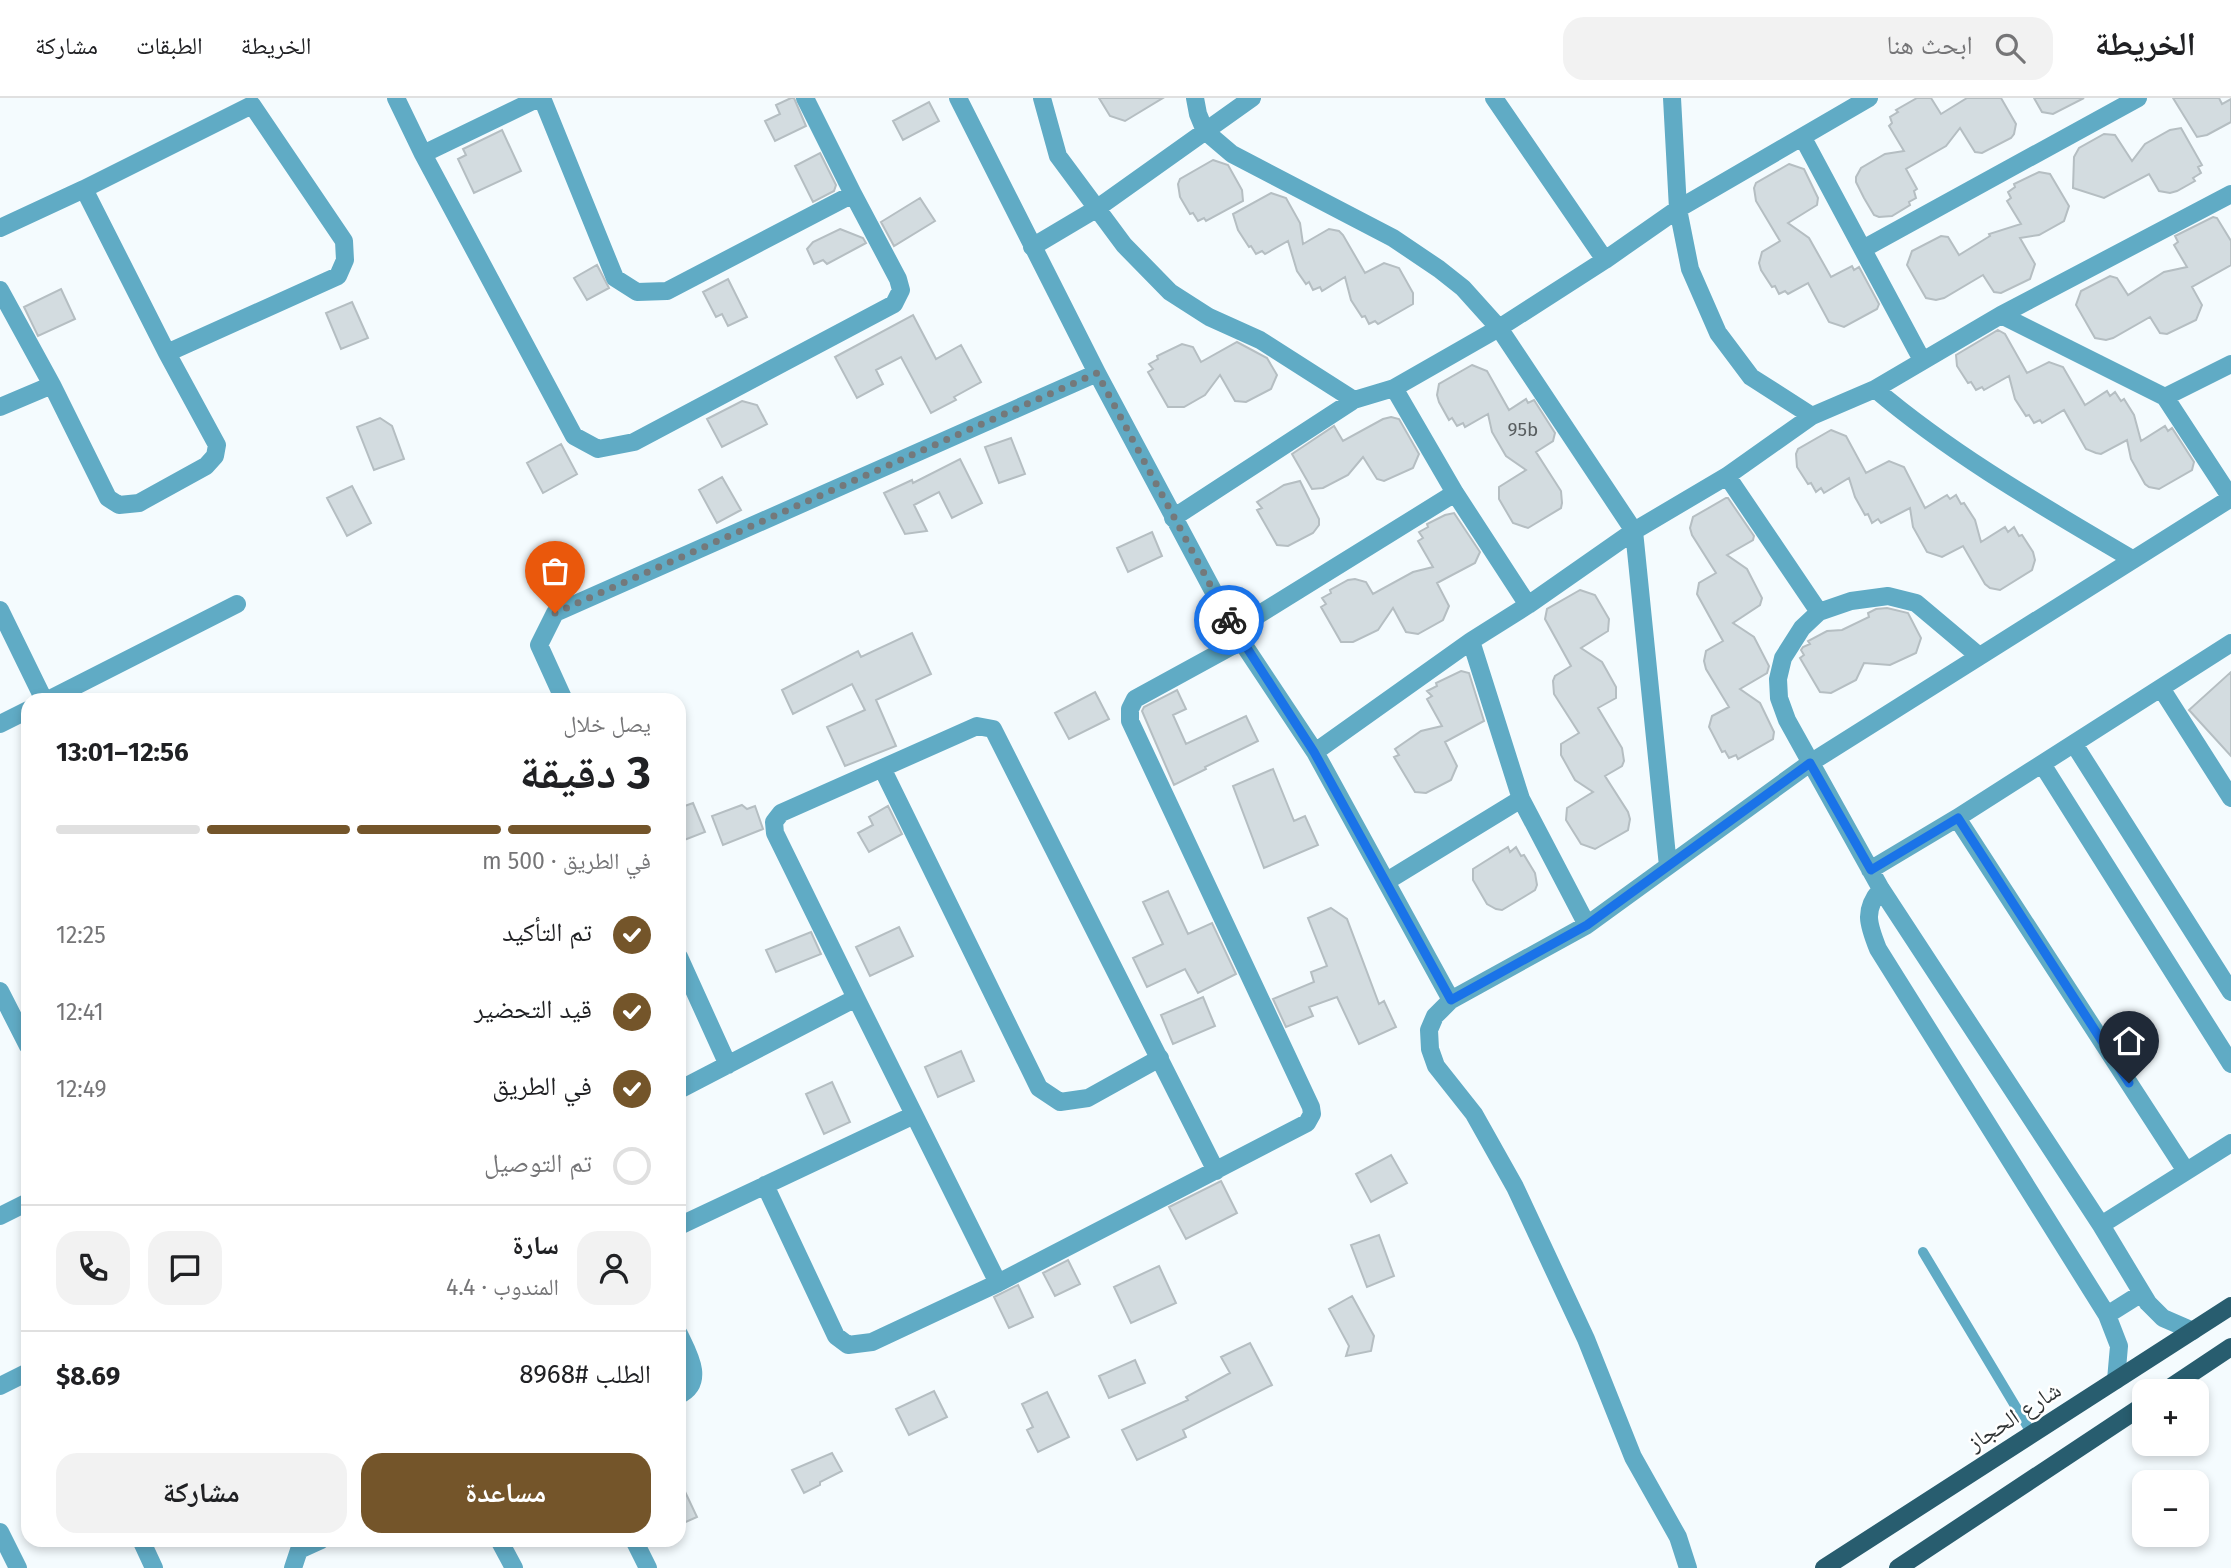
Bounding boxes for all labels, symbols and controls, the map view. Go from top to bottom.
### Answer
search box [1563,17,2053,80]
text: الخريطة [2095,24,2196,64]
icon: search [1991,29,2029,67]
text: ابحث هنا [1887,30,1973,61]
text: مشاركة [35,32,98,60]
text: الطبقات [136,32,203,60]
text: الخريطة [241,32,311,60]
house number: 95b [1508,418,1538,441]
pin [525,541,585,613]
icon: bag [536,552,574,590]
courier [1194,585,1264,655]
icon: bike [1210,601,1248,639]
text: يصل خلال [563,710,651,738]
text: 12:56–13:01 [56,737,189,768]
text: 3 دقيقة [520,745,651,800]
text: في الطريق · 500 m [482,847,651,875]
icon: check [613,916,651,954]
text: تم التأكيد [502,917,592,948]
text: 12:25 [56,921,106,949]
icon: check [613,993,651,1031]
text: قيد التحضير [474,994,592,1025]
text: 12:41 [56,998,104,1026]
pin [2099,1011,2159,1083]
icon: home [2110,1022,2148,1060]
icon: check [613,1070,651,1108]
text: في الطريق [492,1071,592,1102]
text: 12:49 [56,1075,107,1103]
text: تم التوصيل [484,1148,592,1179]
text: سارة [512,1230,559,1261]
button: phone [56,1231,130,1305]
button: chat [148,1231,222,1305]
button: person [577,1231,651,1305]
text: المندوب · 4.4 [446,1273,559,1301]
text: الطلب #8968 [519,1359,651,1390]
text: $8.69 [56,1361,120,1392]
street label: شارع الحجاز [1961,1376,2066,1458]
map controls [2132,1379,2209,1547]
button: + [2132,1379,2209,1456]
button: مشاركة [56,1453,347,1533]
button: مساعدة [361,1453,651,1533]
button: − [2132,1470,2209,1547]

